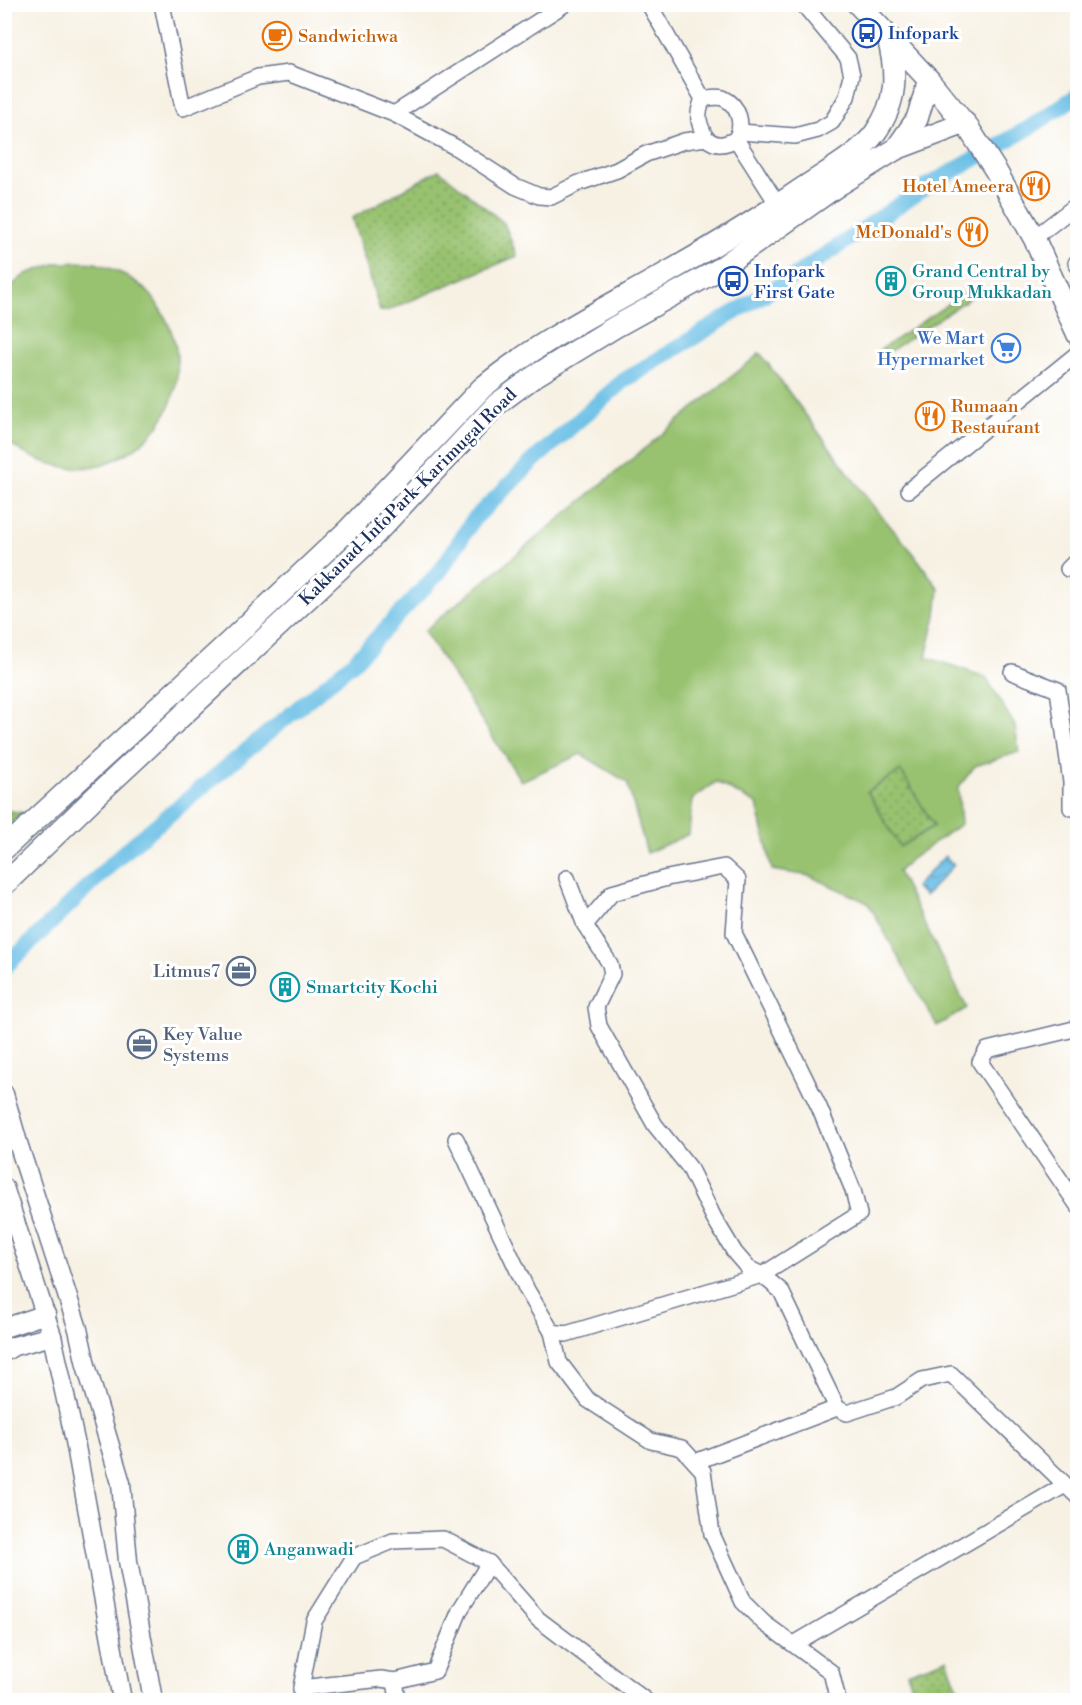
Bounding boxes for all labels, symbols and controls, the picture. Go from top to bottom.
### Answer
bus stop icon: Infopark [851,17,883,49]
cafe icon: Sandwichwa [261,20,293,52]
place label: Infopark [888,22,960,45]
place label: Sandwichwa [298,25,399,48]
restaurant icon: Hotel Ameera [1019,170,1051,202]
place label: Hotel Ameera [902,175,1015,198]
restaurant icon: McDonald's [957,216,989,248]
place label: McDonald's [856,221,952,244]
place label: Infopark First Gate [754,260,835,304]
place label: Grand Central by Group Mukkadan [912,260,1052,304]
bus stop icon: Infopark First Gate [717,265,749,297]
building icon: Grand Central by Group Mukkadan [875,265,907,297]
place label: We Mart Hypermarket [877,327,986,371]
supermarket icon: We Mart Hypermarket [990,332,1022,364]
street label: Kakkanad-InfoPark-Karimugal Road [294,383,522,611]
place label: Rumaan Restaurant [951,395,1041,439]
restaurant icon: Rumaan Restaurant [914,400,946,432]
office icon: Litmus7 [225,955,257,987]
place label: Litmus7 [153,960,220,983]
building icon: Smartcity Kochi [269,971,301,1003]
place label: Smartcity Kochi [306,976,438,999]
place label: Key Value Systems [163,1023,243,1067]
office icon: Key Value Systems [126,1028,158,1060]
building icon: Anganwadi [227,1533,259,1565]
place label: Anganwadi [263,1538,354,1561]

